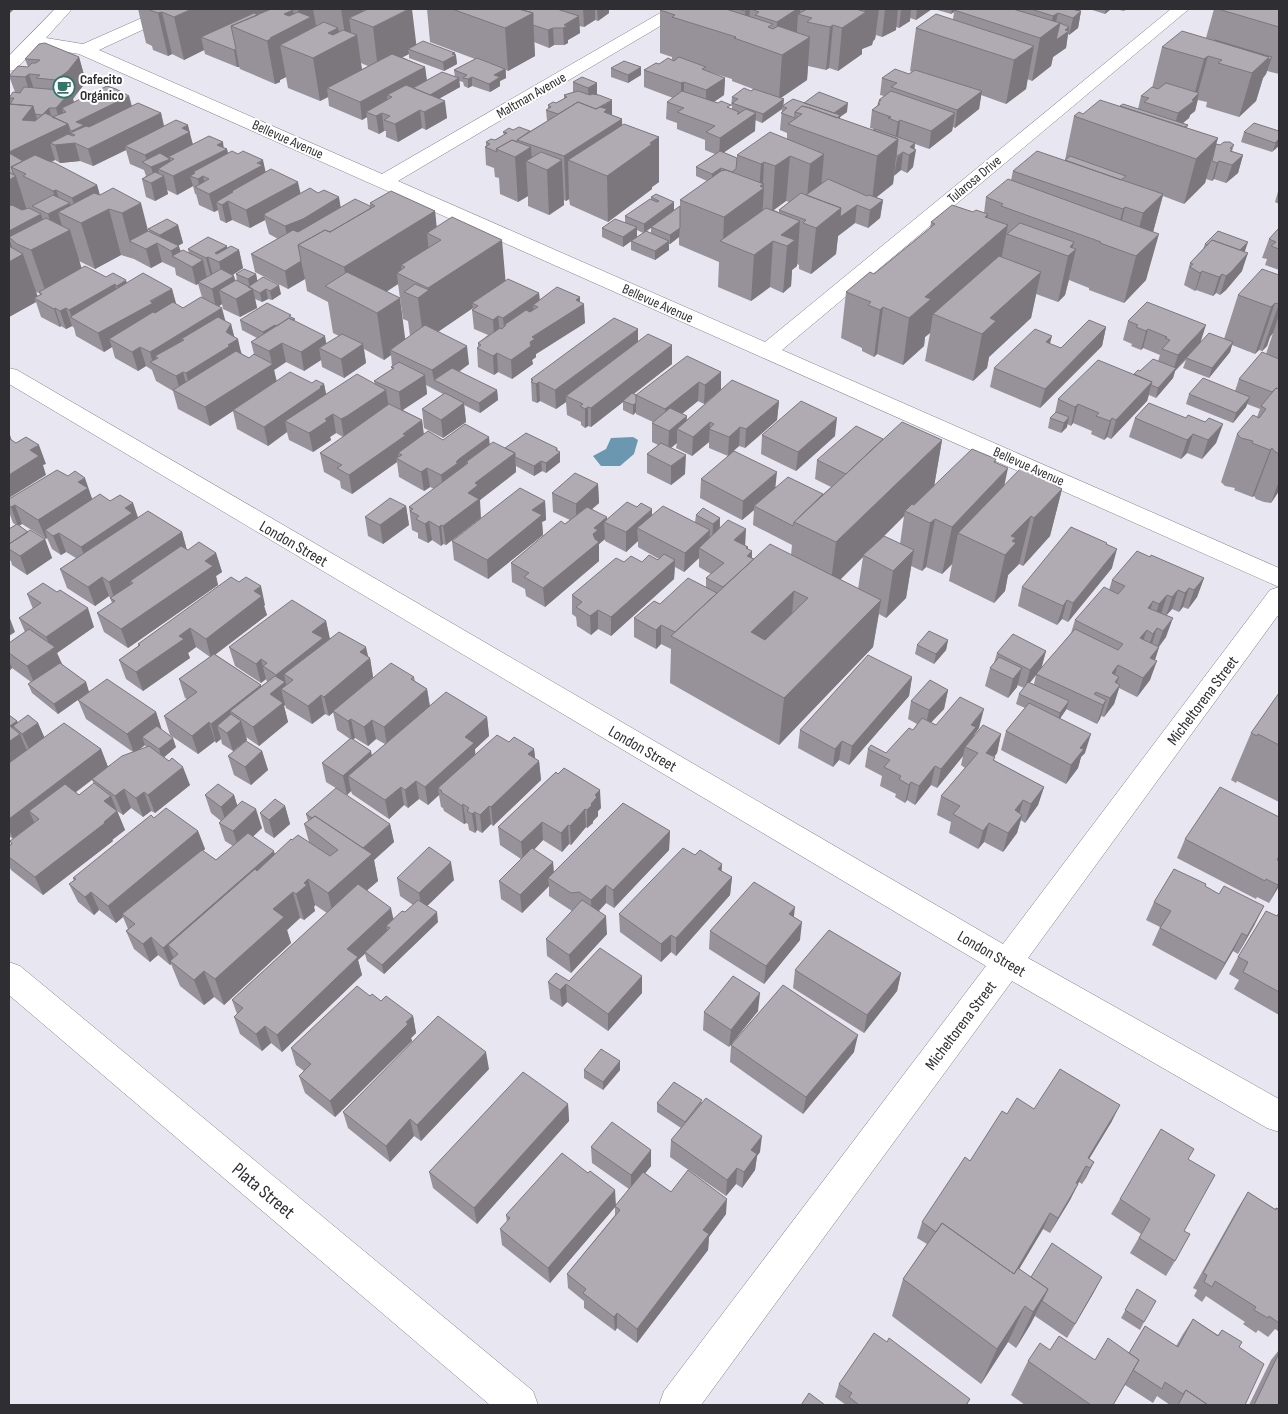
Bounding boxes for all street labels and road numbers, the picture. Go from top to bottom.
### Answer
street label: Maltman Avenue [493,69,569,122]
street label: Bellevue Avenue [250,116,326,163]
street label: Tularosa Drive [944,152,1005,207]
street label: Bellevue Avenue [620,280,696,327]
street label: Bellevue Avenue [991,443,1067,490]
street label: London Street [256,517,331,572]
street label: Micheltorena Street [1164,653,1243,749]
street label: London Street [605,722,680,777]
street label: London Street [954,927,1029,982]
street label: Micheltorena Street [922,978,1001,1074]
street label: Plata Street [227,1158,299,1224]

